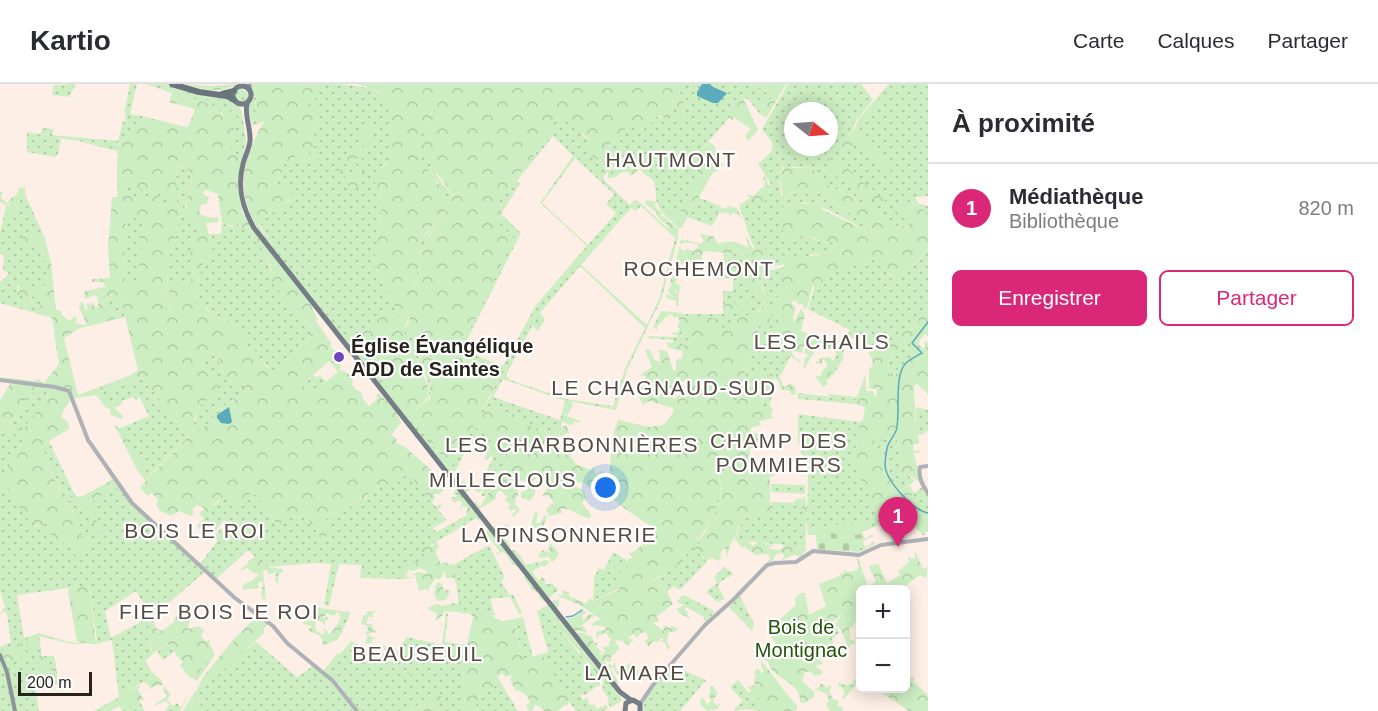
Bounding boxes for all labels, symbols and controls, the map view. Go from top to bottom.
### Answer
text: Kartio [30,25,111,56]
text: Carte [1073,29,1124,52]
text: Calques [1157,29,1234,52]
text: Partager [1267,29,1348,52]
north arrow [784,102,838,156]
text: À proximité [952,108,1095,138]
district label: HAUTMONT [606,148,737,171]
text: Médiathèque [1009,184,1143,209]
text: 1 [966,197,977,219]
text: 820 m [1298,197,1354,219]
text: Bibliothèque [1009,210,1119,232]
district label: ROCHEMONT [623,257,775,280]
button: Enregistrer [952,270,1147,326]
button: Partager [1159,270,1354,326]
district label: LES CHAILS [754,330,890,353]
place label: Église Évangélique ADD de Saintes [351,335,533,380]
marker: Église Évangélique ADD de Saintes [332,350,346,364]
district label: LE CHAGNAUD-SUD [551,376,777,399]
district label: CHAMP DES POMMIERS [710,429,848,476]
district label: LES CHARBONNIÈRES [445,433,699,456]
district label: MILLECLOUS [429,468,577,491]
your location [591,473,620,502]
pin: 1 [878,498,918,547]
district label: BOIS LE ROI [124,519,266,542]
district label: LA PINSONNERIE [461,523,657,546]
map controls [856,585,910,693]
button: + [856,585,910,639]
district label: FIEF BOIS LE ROI [119,600,319,623]
park label: Bois de Montignac [755,616,847,661]
button: − [856,639,910,693]
district label: BEAUSEUIL [352,642,484,665]
district label: LA MARE [584,661,686,684]
scale bar [18,669,92,696]
text: 200 m [27,674,71,691]

